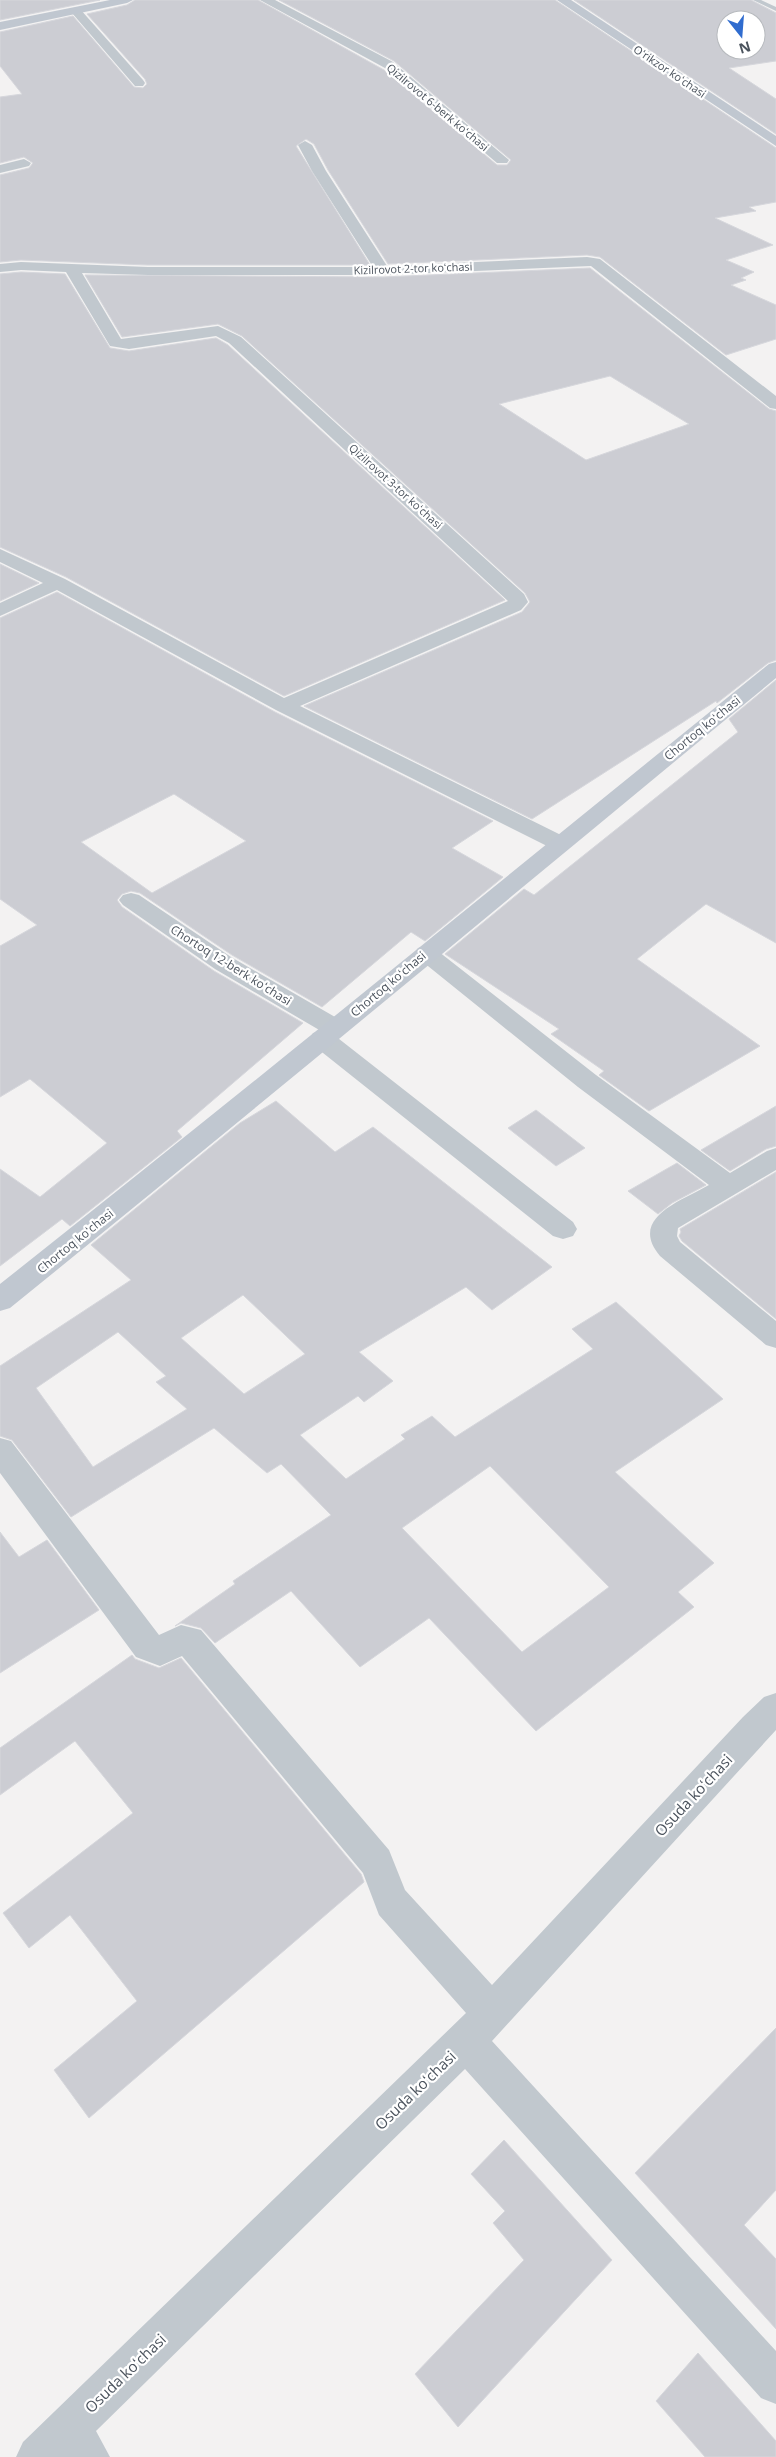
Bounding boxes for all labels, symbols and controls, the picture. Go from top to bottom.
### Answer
north arrow [716,10,766,60]
text: N [737,37,753,59]
street label: Oʻrikzor koʻchasi [631,41,709,101]
street label: Qizilrovot 6-berk koʻchasi [384,60,492,154]
street label: Kizilrovot 2-tor koʻchasi [353,258,473,278]
street label: Qizilrovot 3-tor koʻchasi [346,440,446,532]
street label: Chortoq koʻchasi [660,692,744,764]
street label: Chortoq 12-berk koʻchasi [167,921,295,1009]
street label: Chortoq koʻchasi [347,947,429,1021]
street label: Chortoq koʻchasi [33,1205,117,1277]
street label: Osuda koʻchasi [650,1750,736,1840]
street label: Osuda koʻchasi [370,2046,460,2134]
street label: Osuda koʻchasi [80,2329,170,2417]

